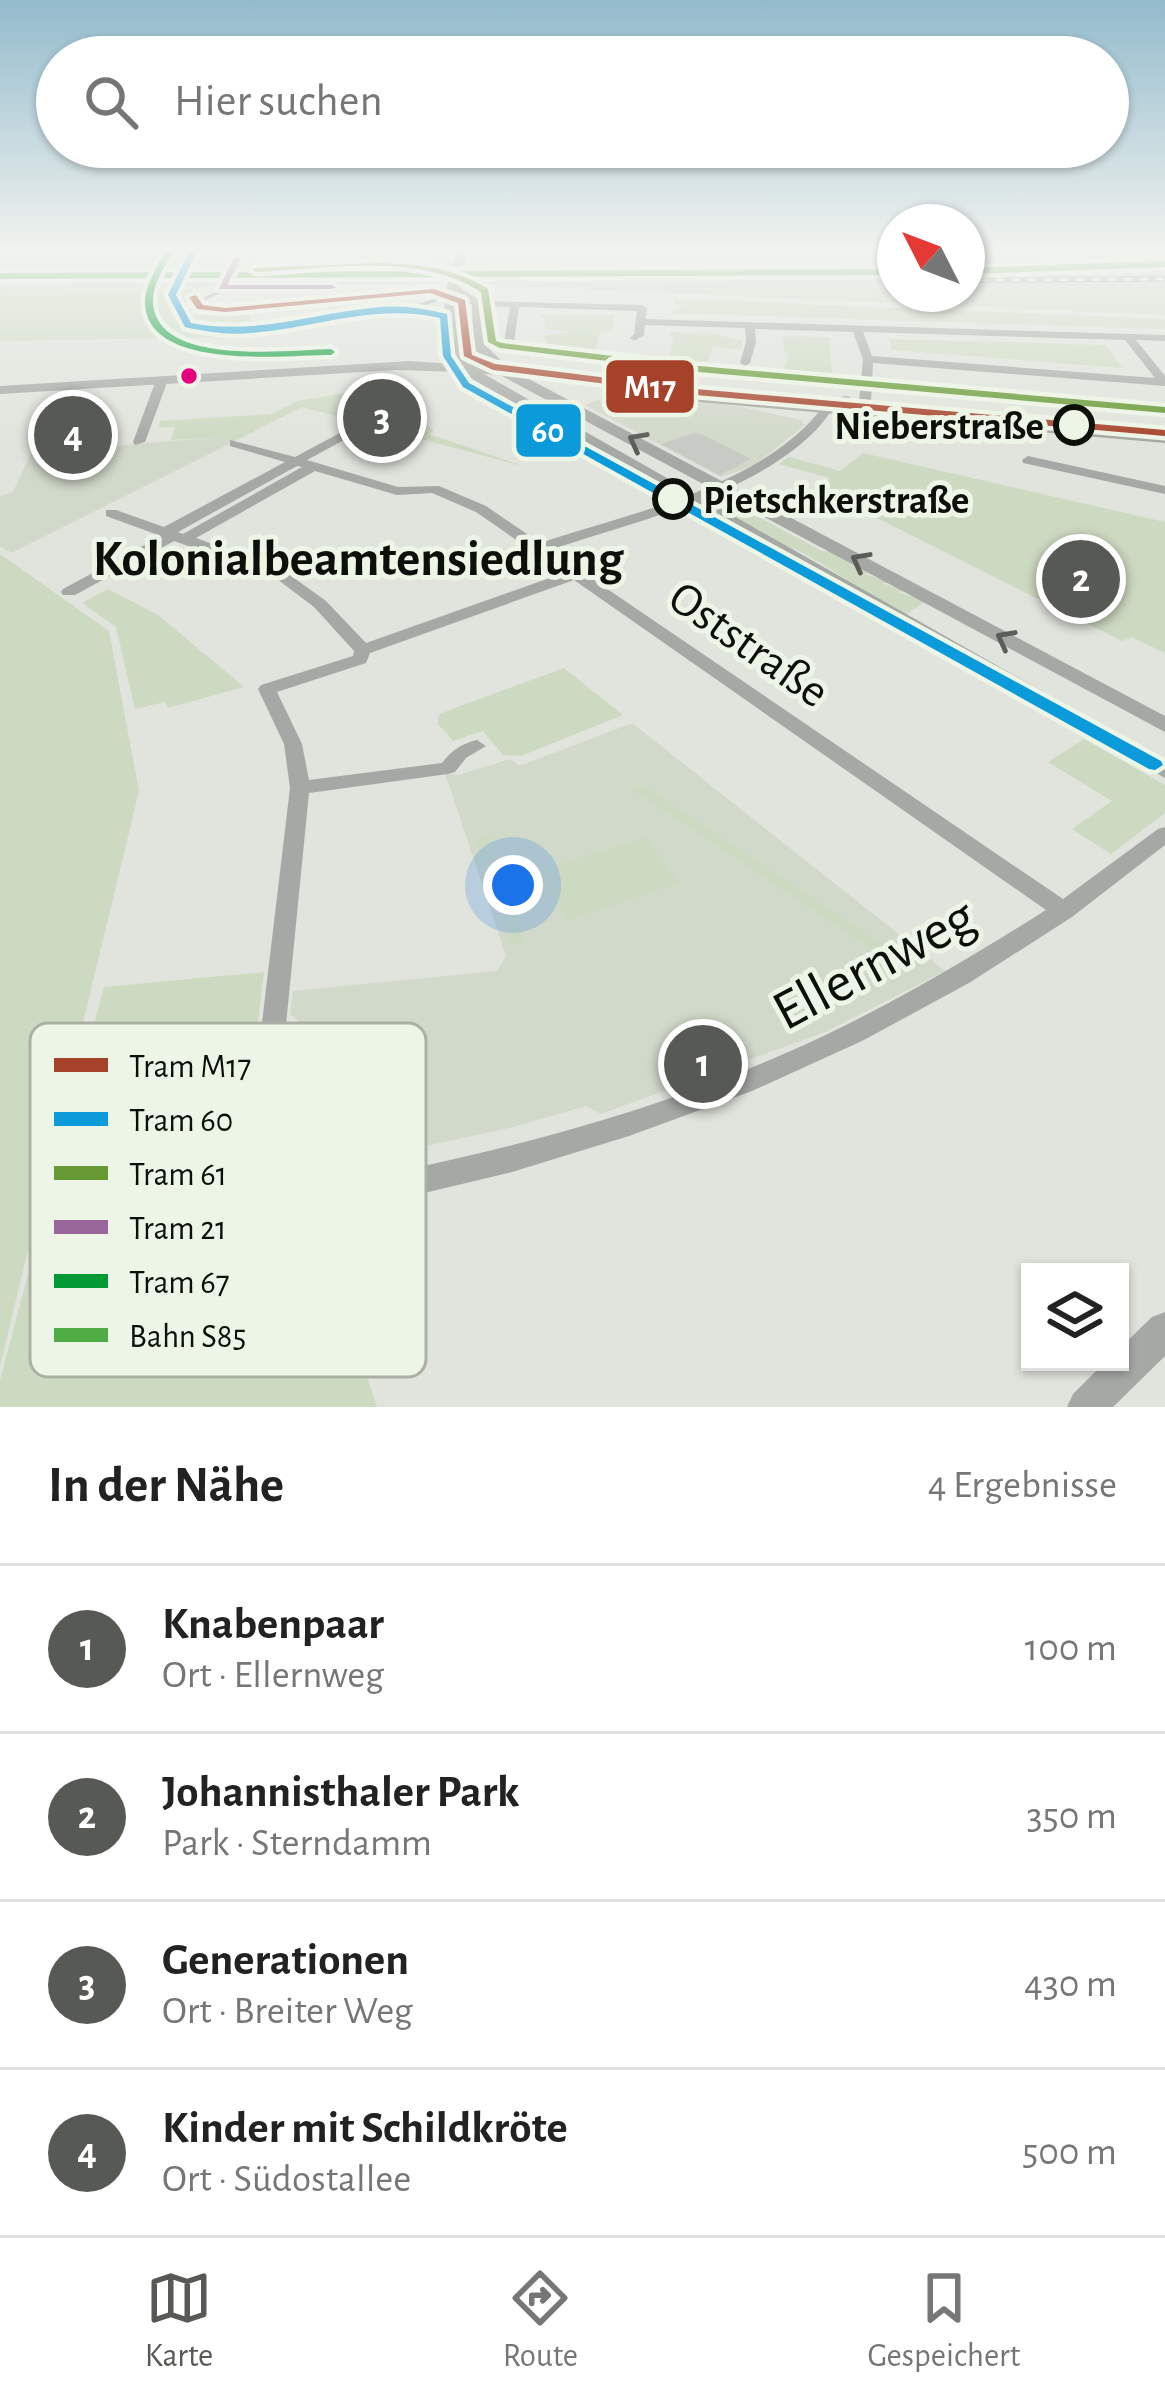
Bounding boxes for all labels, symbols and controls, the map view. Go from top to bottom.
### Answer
search box [36,36,1129,168]
icon: search [78,69,144,135]
text: Hier suchen [174,79,383,124]
north arrow [877,204,985,312]
line badge: M17 [604,358,696,415]
unlabelled marker [178,365,200,387]
text: M17 [624,372,676,405]
pin: 3 [343,373,421,463]
pin: 4 [34,390,112,480]
line badge: 60 [514,402,583,459]
marker: Nieberstraße [1055,406,1093,444]
place label: Nieberstraße [834,408,1044,447]
text: 60 [531,416,565,449]
one-way arrow [629,432,650,455]
marker: Pietschkerstraße [654,480,692,518]
place label: Pietschkerstraße [703,482,969,521]
district label: Kolonialbeamtensiedlung [93,534,624,585]
pin: 2 [1042,534,1120,624]
one-way arrow [852,552,873,575]
street label: Oststraße [660,573,837,717]
one-way arrow [996,630,1017,653]
your location [483,855,543,915]
street label: Ellernweg [764,887,985,1041]
pin: 1 [664,1019,742,1109]
legend [30,1023,426,1377]
text: Tram M17 [129,1051,251,1084]
text: Tram 60 [129,1105,233,1138]
text: Tram 61 [129,1159,227,1192]
text: Tram 21 [129,1213,227,1246]
map controls [1021,1263,1129,1371]
button: layers [1021,1263,1129,1371]
text: Tram 67 [129,1267,229,1300]
text: Bahn S85 [129,1321,246,1354]
text: In der Nähe [48,1460,284,1511]
text: 4 Ergebnisse [928,1466,1117,1505]
text: Knabenpaar [162,1602,384,1647]
text: 1 [80,1629,94,1668]
text: 100 m [1025,1629,1117,1668]
text: Ort · Ellernweg [162,1656,384,1695]
text: Johannisthaler Park [162,1770,519,1815]
text: 2 [78,1797,96,1836]
text: 350 m [1026,1797,1117,1836]
text: Park · Sterndamm [162,1824,432,1863]
text: Generationen [162,1938,409,1983]
text: 3 [79,1965,95,2004]
text: 430 m [1024,1965,1117,2004]
text: Ort · Breiter Weg [162,1992,413,2031]
text: Kinder mit Schildkröte [162,2106,568,2151]
text: 4 [77,2133,97,2172]
text: 500 m [1022,2133,1117,2172]
text: Ort · Südostallee [162,2160,411,2199]
tab: Karte [145,2265,213,2377]
tab: Route [503,2265,578,2377]
tab: Gespeichert [867,2265,1020,2377]

